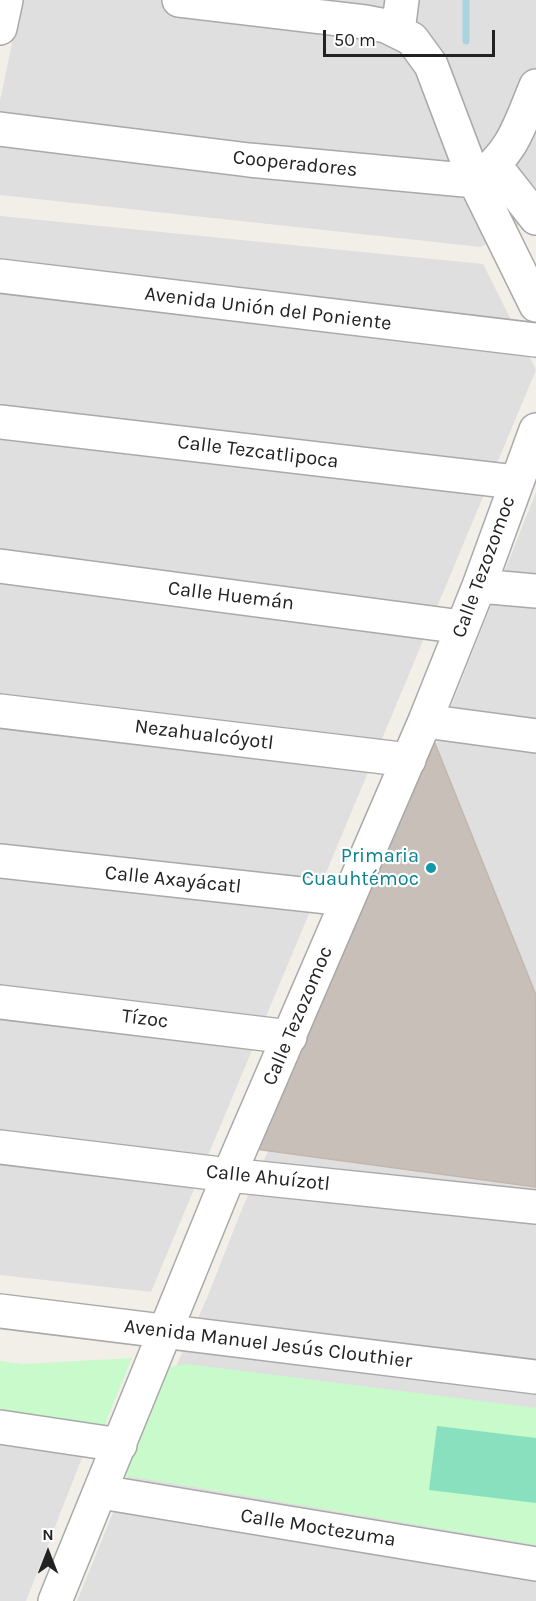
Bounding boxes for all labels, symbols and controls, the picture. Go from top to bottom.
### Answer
scale bar [326,18,498,56]
text: 50 m [334,29,376,51]
street label: Cooperadores [232,146,358,182]
street label: Avenida Unión del Poniente [143,282,393,336]
street label: Calle Tezcatlipoca [176,430,340,474]
street label: Calle Tezozomoc [447,493,521,641]
street label: Calle Huemán [166,576,296,616]
street label: Nezahualcóyotl [133,715,275,755]
place label: Primaria Cuauhtémoc [302,844,419,891]
street label: Calle Axayácatl [104,861,242,899]
marker: Primaria Cuauhtémoc [424,861,438,875]
street label: Calle Tezozomoc [258,943,338,1089]
street label: Tízoc [120,1004,170,1034]
street label: Calle Ahuízotl [205,1160,331,1196]
street label: Avenida Manuel Jesús Clouthier [123,1314,413,1374]
street label: Calle Moctezuma [239,1504,397,1552]
north arrow [18,1523,78,1583]
text: N [42,1525,54,1544]

